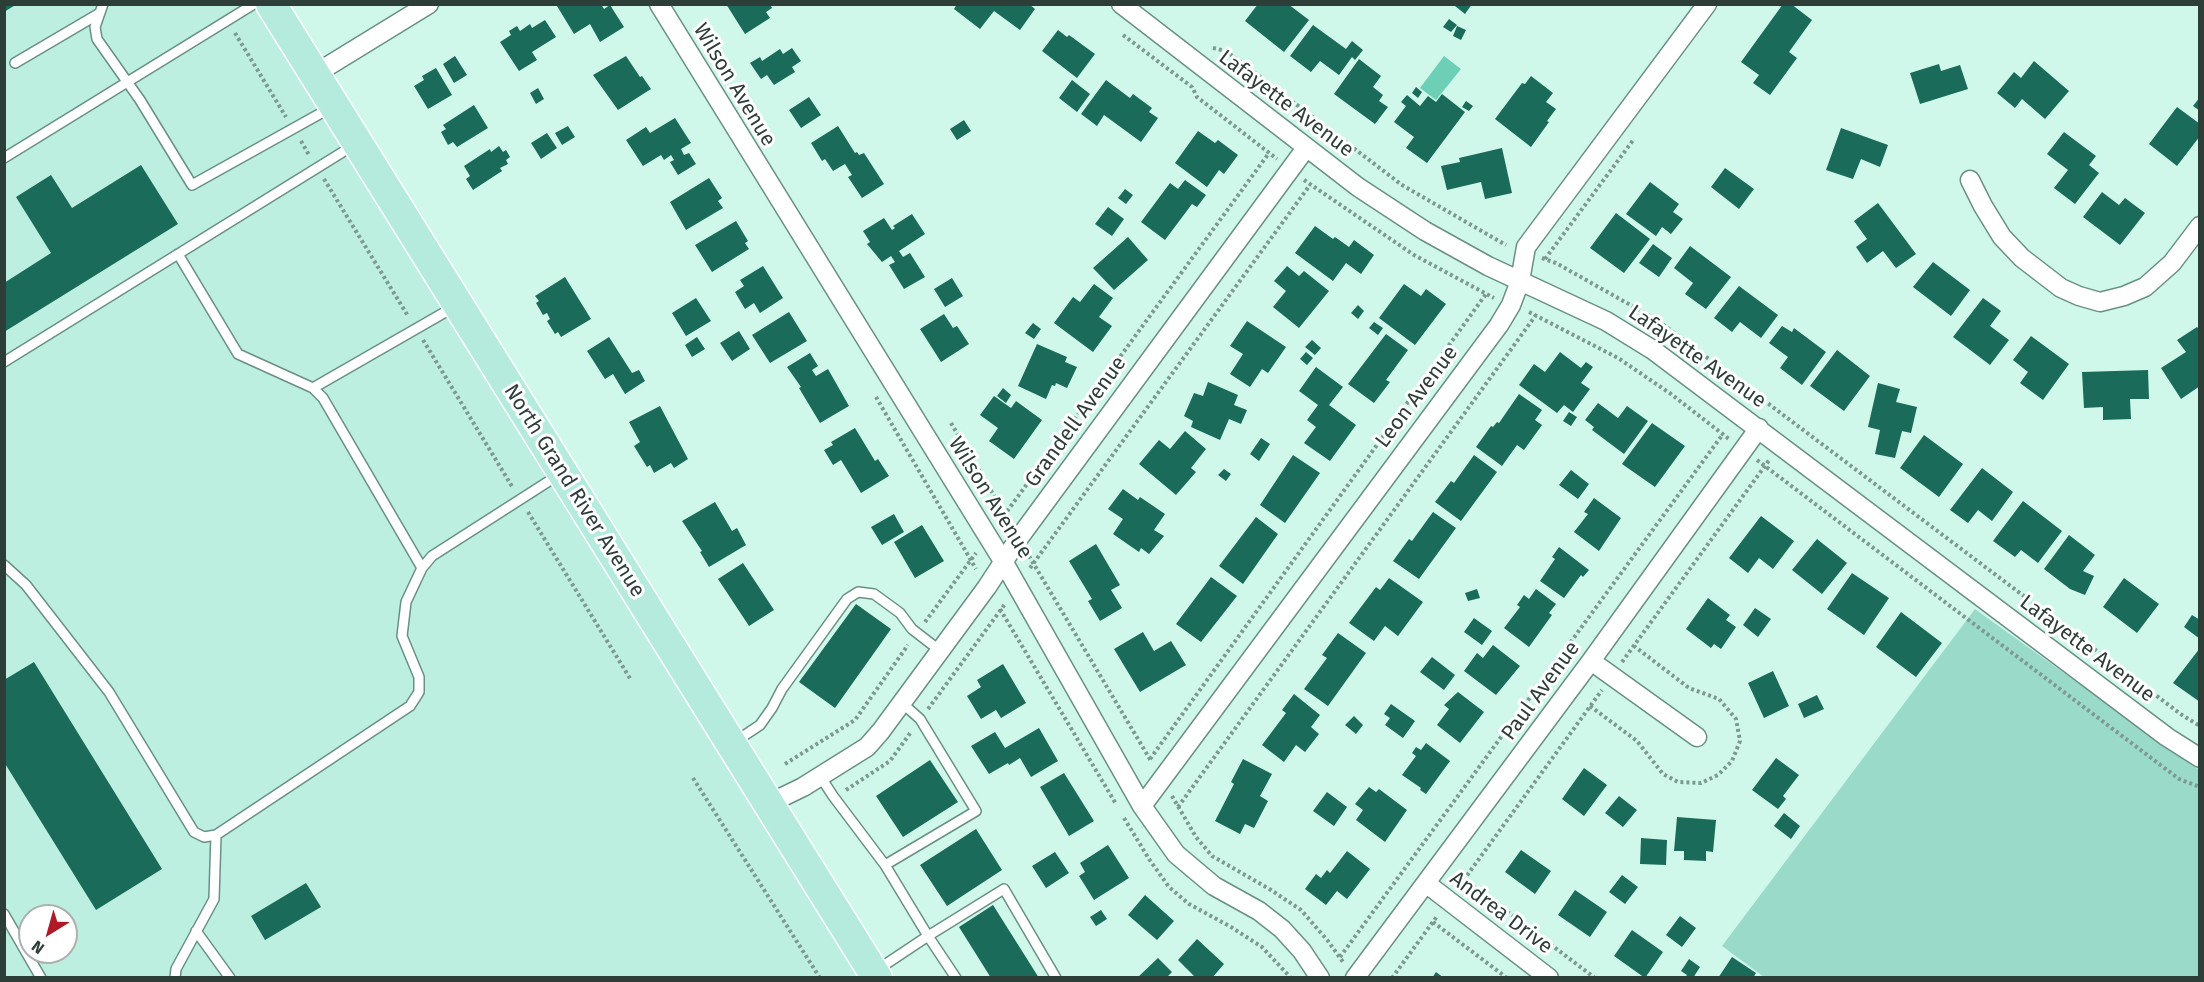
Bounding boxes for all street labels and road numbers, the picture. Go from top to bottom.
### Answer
street label: Wilson Avenue [687,19,781,151]
street label: Lafayette Avenue [1213,45,1359,163]
street label: Lafayette Avenue [1623,300,1771,414]
street label: Leon Avenue [1370,341,1464,453]
street label: Grandell Avenue [1020,352,1132,492]
street label: North Grand River Avenue [498,380,650,602]
street label: Wilson Avenue [942,432,1038,564]
street label: Lafayette Avenue [2014,590,2160,708]
street label: Paul Avenue [1497,637,1585,745]
street label: Andrea Drive [1445,866,1557,960]

